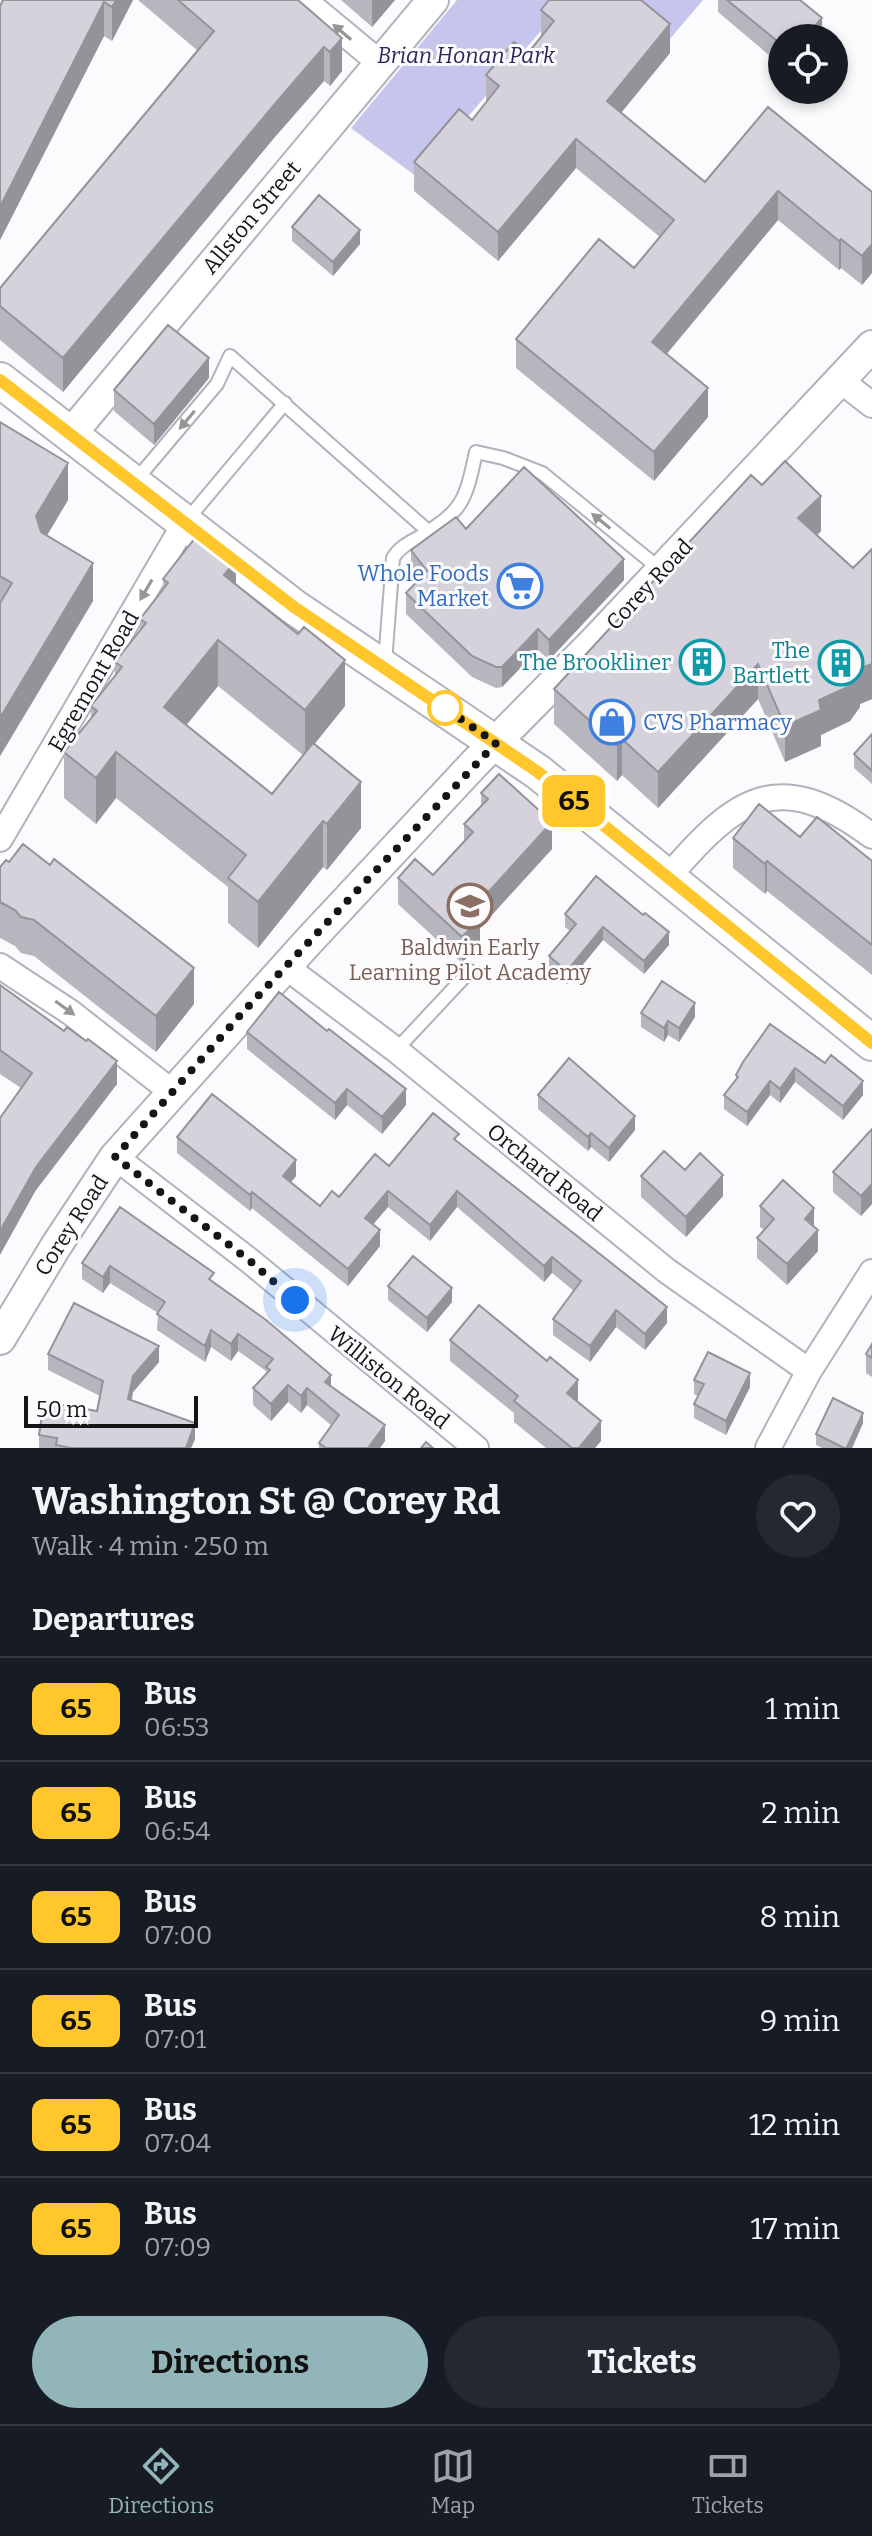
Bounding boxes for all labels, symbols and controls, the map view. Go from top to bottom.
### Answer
one-way arrow [332,24,352,41]
map controls [768,24,848,104]
button: locate [768,24,848,104]
park label: Brian Honan Park [377,42,556,69]
street label: Allston Street [196,155,306,279]
one-way arrow [178,410,196,430]
one-way arrow [591,513,611,530]
street label: Corey Road [600,533,698,636]
place label: Whole Foods Market [357,560,489,612]
supermarket icon: Whole Foods Market [496,562,544,610]
one-way arrow [139,579,153,602]
street label: Egremont Road [42,606,145,756]
place label: The Bartlett [733,637,810,689]
building icon: The Brookliner [678,638,726,686]
building icon: The Bartlett [817,639,865,687]
place label: The Brookliner [519,649,671,676]
unlabelled marker [428,691,462,725]
shop icon: CVS Pharmacy [588,698,636,746]
place label: CVS Pharmacy [643,709,792,736]
line badge: 65 [538,775,610,827]
text: 65 [558,784,590,817]
school or university icon: Baldwin Early Learning Pilot Academy [446,882,494,930]
place label: Baldwin Early Learning Pilot Academy [349,934,592,986]
one-way arrow [55,1000,76,1015]
street label: Orchard Road [482,1118,608,1227]
street label: Corey Road [29,1170,114,1281]
your location [275,1280,315,1320]
street label: Williston Road [323,1320,455,1435]
scale bar [24,1392,198,1428]
text: 50 m [36,1396,87,1423]
button: heart [756,1474,840,1558]
text: Washington St @ Corey Rd [32,1478,501,1524]
text: Walk · 4 min · 250 m [32,1531,269,1562]
text: Departures [32,1602,195,1638]
text: Bus [144,1676,197,1712]
text: 1 min [765,1691,840,1727]
text: 65 [60,1692,92,1725]
text: 06:53 [144,1712,210,1743]
text: Bus [144,1780,197,1816]
text: 2 min [761,1795,840,1831]
text: 65 [60,1796,92,1829]
text: 06:54 [144,1816,210,1847]
text: Bus [144,1884,197,1920]
text: 8 min [759,1899,840,1935]
text: 65 [60,1900,92,1933]
text: 07:00 [144,1920,213,1951]
text: Bus [144,1988,197,2024]
text: 9 min [760,2003,840,2039]
text: 65 [60,2004,92,2037]
text: 07:01 [144,2024,206,2055]
text: Bus [144,2092,197,2128]
text: 12 min [749,2107,840,2143]
text: 65 [60,2108,92,2141]
text: 07:04 [144,2128,211,2159]
text: Bus [144,2196,197,2232]
text: 17 min [751,2211,840,2247]
text: 65 [60,2212,92,2245]
text: 07:09 [144,2232,211,2263]
button: Directions [32,2316,428,2408]
button: Tickets [444,2316,840,2408]
tab: Directions [108,2444,214,2519]
tab: Map [431,2444,475,2519]
tab: Tickets [692,2444,764,2519]

